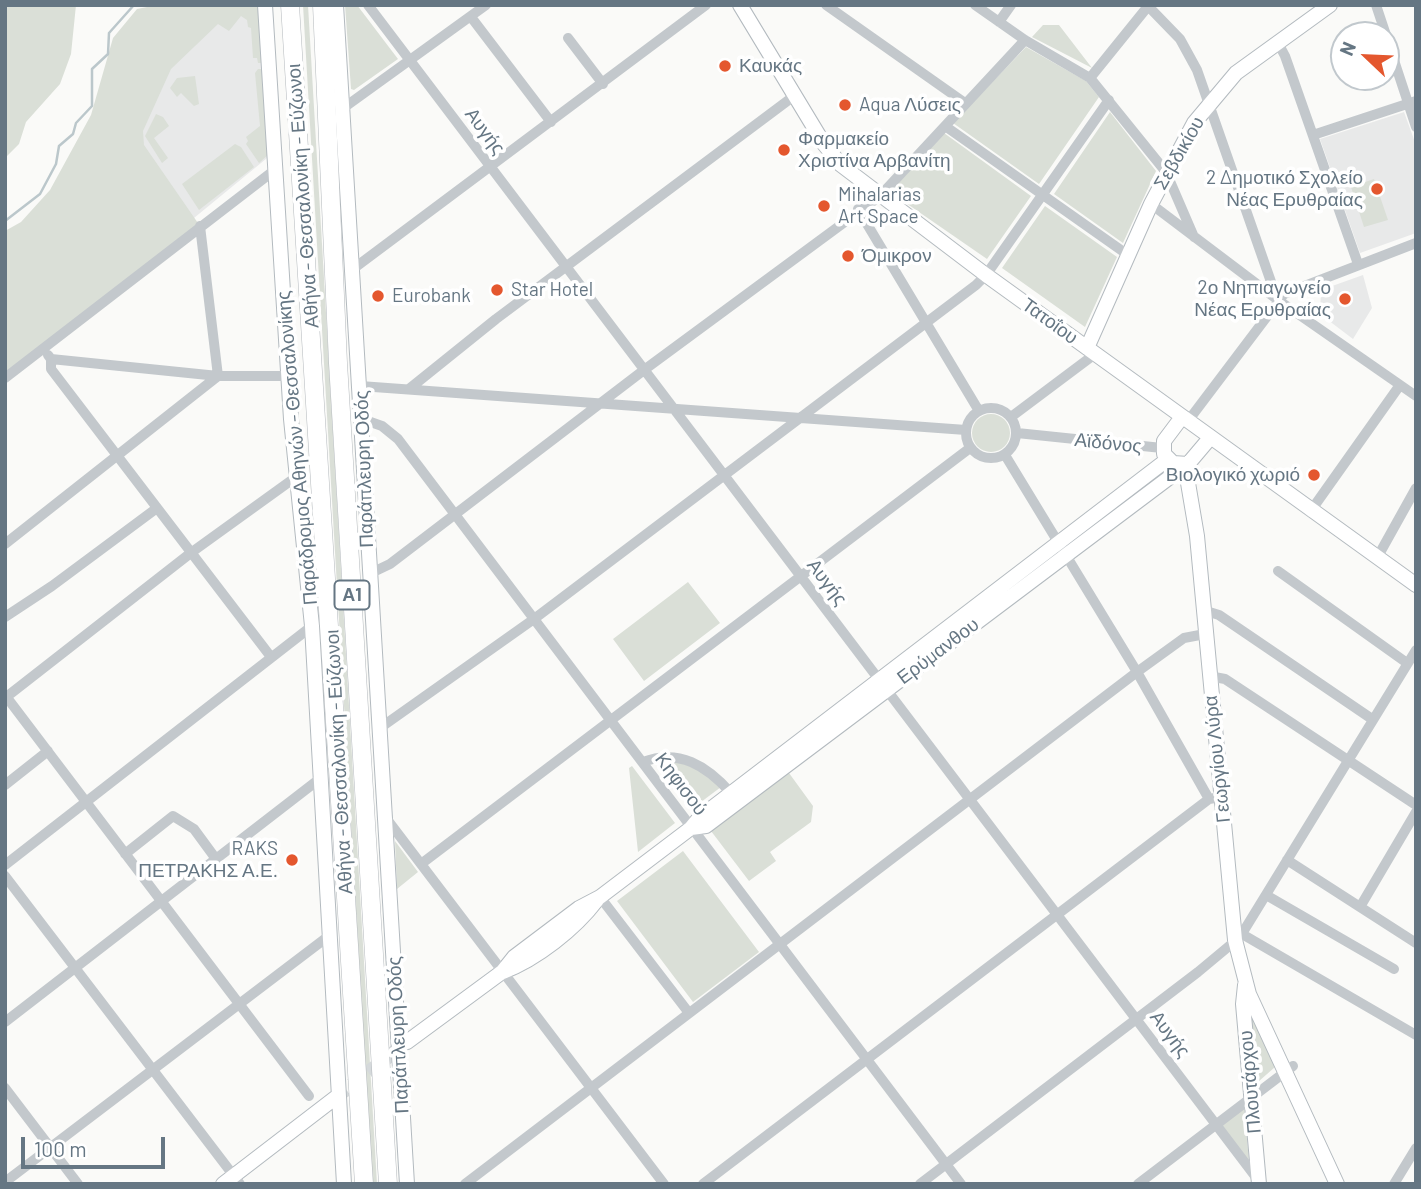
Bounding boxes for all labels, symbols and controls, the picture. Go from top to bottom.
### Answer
north arrow [1330,21,1400,91]
text: N [1334,38,1360,59]
place label: Καυκάς [739,55,802,77]
marker: Καυκάς [717,58,733,74]
street label: Αθήνα - Θεσσαλονίκη - Εύζωνοι [282,63,324,329]
place label: Aqua Λύσεις [859,94,961,116]
marker: Aqua Λύσεις [837,97,853,113]
street label: Αυγής [460,103,510,159]
street label: Σεβδικίου [1149,112,1209,194]
place label: Φαρμακείο Χριστίνα Αρβανίτη [798,128,951,172]
marker: Φαρμακείο Χριστίνα Αρβανίτη [776,142,792,158]
place label: 2 Δημοτικό Σχολείο Νέας Ερυθραίας [1206,167,1363,211]
marker: 2 Δημοτικό Σχολείο Νέας Ερυθραίας [1369,181,1385,197]
place label: Mihalarias Art Space [838,184,921,228]
marker: Mihalarias Art Space [816,198,832,214]
place label: Όμικρον [862,245,932,267]
marker: Όμικρον [840,248,856,264]
place label: 2ο Νηπιαγωγείο Νέας Ερυθραίας [1194,277,1331,321]
place label: Star Hotel [511,279,593,301]
marker: Star Hotel [489,282,505,298]
place label: Eurobank [392,285,471,307]
marker: Eurobank [370,288,386,304]
street label: Παράδρομος Αθηνών - Θεσσαλονίκης [272,290,322,606]
marker: 2ο Νηπιαγωγείο Νέας Ερυθραίας [1337,291,1353,307]
street label: Τατοΐου [1018,293,1082,349]
street label: Παράπλευρη Οδός [350,390,378,548]
street label: Αϊδόνος [1073,428,1143,458]
place label: Βιολογικό χωριό [1166,464,1300,486]
marker: Βιολογικό χωριό [1306,467,1322,483]
street label: Αυγής [802,554,852,610]
road number: Α1 [334,580,370,610]
street label: Ερύμανθου [893,613,983,689]
street label: Αθήνα - Θεσσαλονίκη - Εύζωνοι [321,629,357,895]
street label: Γεωργίου Λύρα [1199,694,1235,824]
street label: Κηφισού [650,748,712,820]
place label: RAKS ΠΕΤΡΑΚΗΣ Α.Ε. [138,838,278,882]
marker: RAKS ΠΕΤΡΑΚΗΣ Α.Ε. [284,852,300,868]
street label: Παράπλευρη Οδός [382,956,414,1114]
street label: Αυγής [1145,1006,1195,1062]
street label: Πλουτάρχου [1234,1030,1266,1134]
scale bar [24,1122,168,1166]
text: 100 m [34,1136,87,1161]

